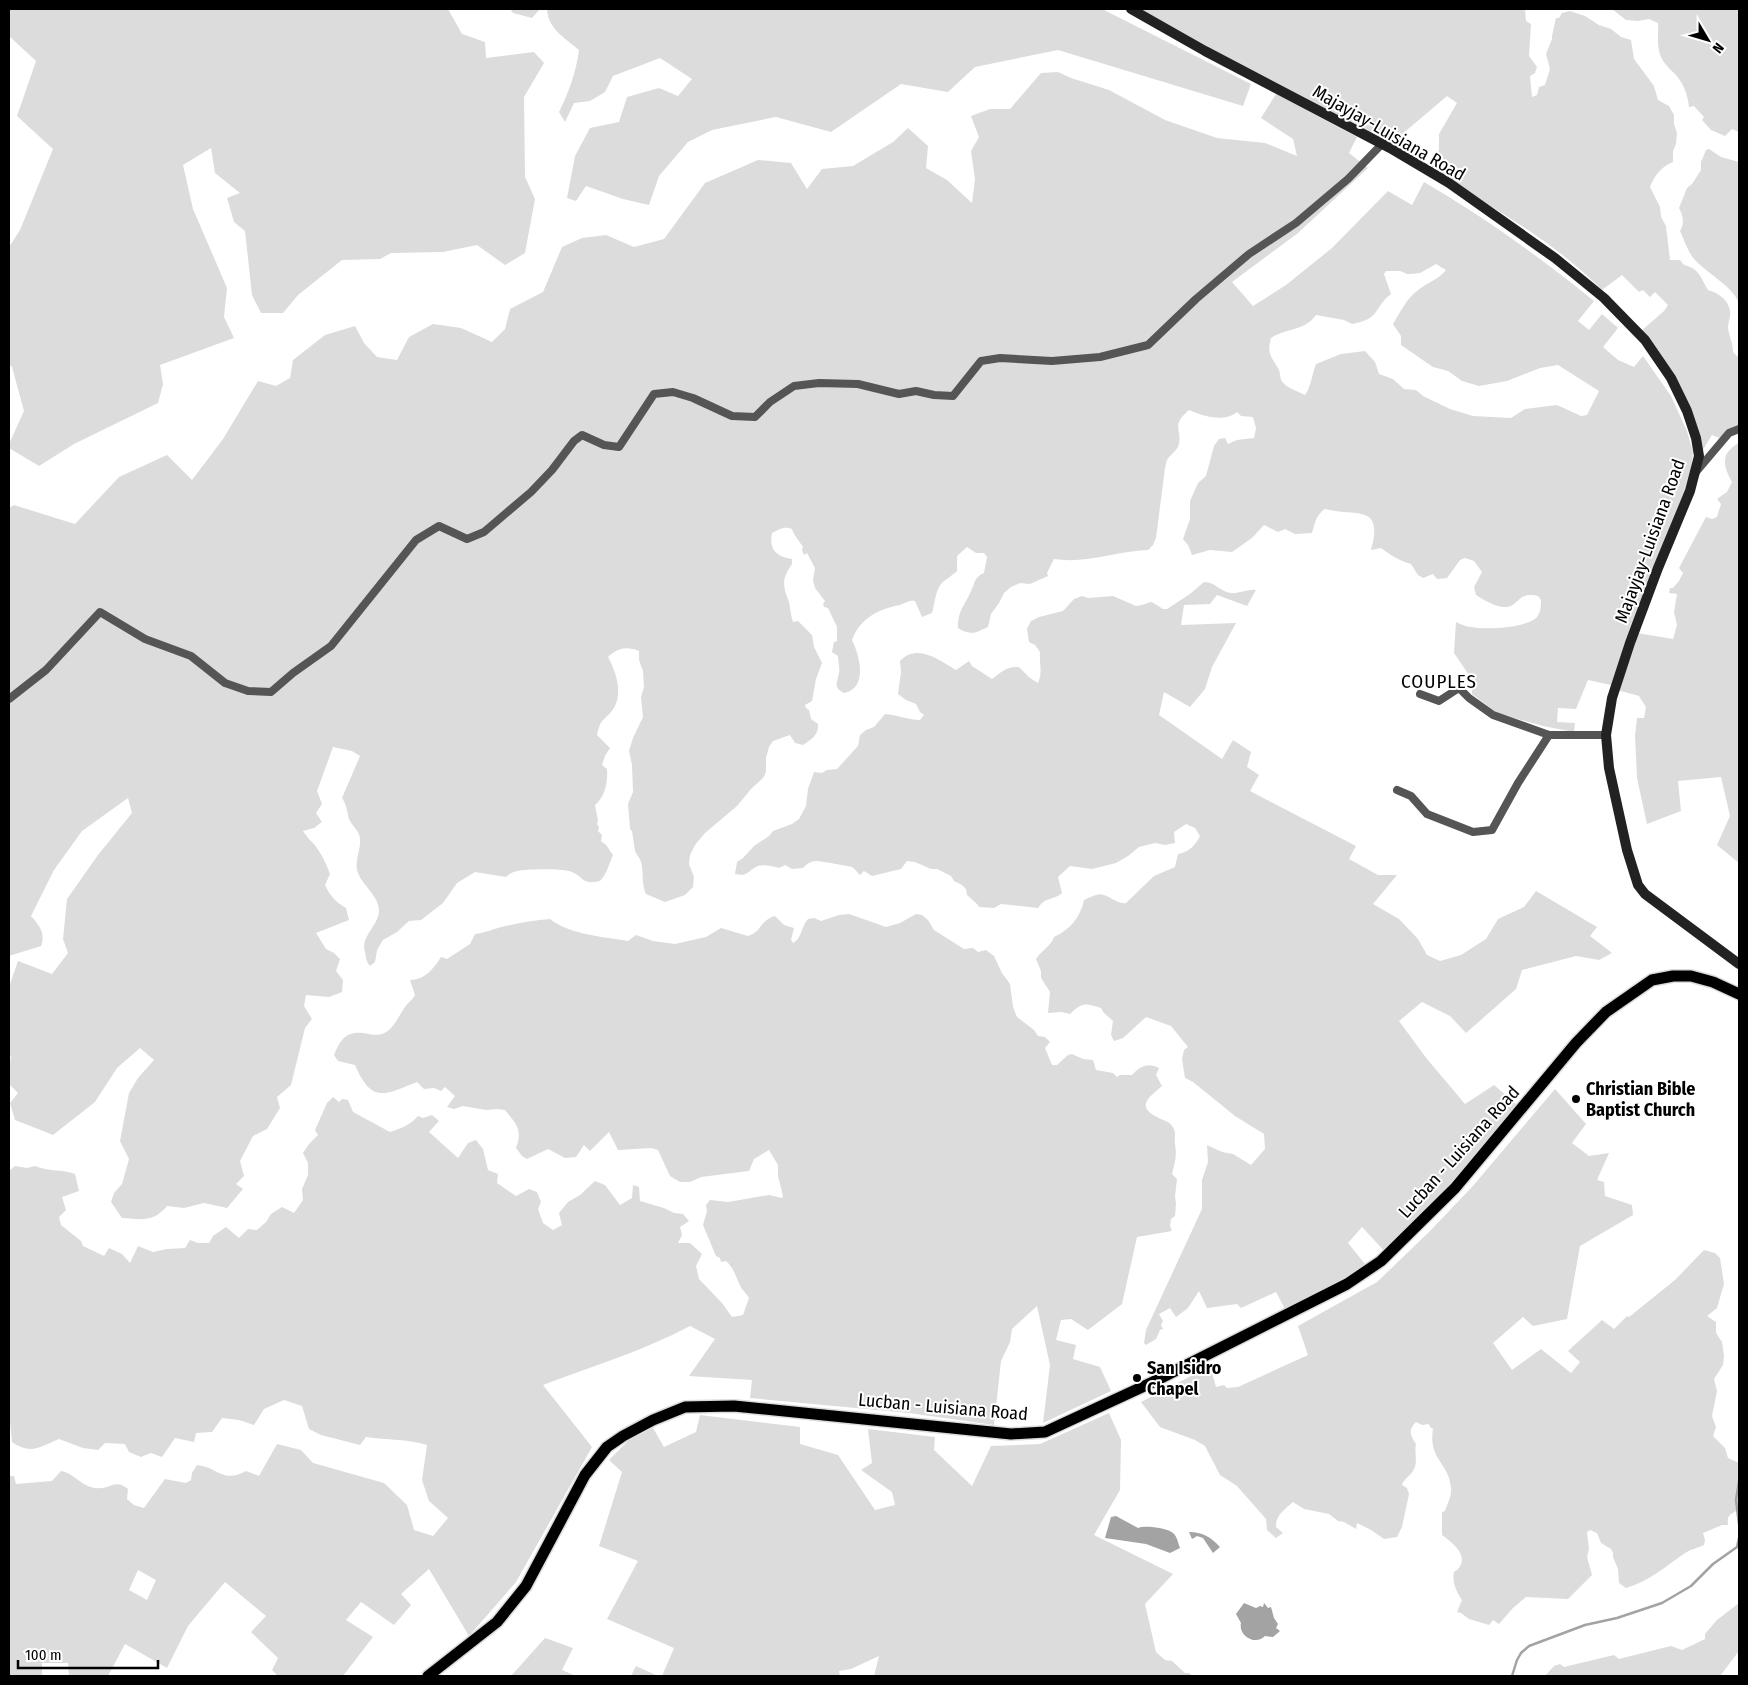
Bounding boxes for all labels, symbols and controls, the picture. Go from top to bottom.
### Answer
north arrow [1683,15,1733,65]
text: N [1709,39,1727,56]
street label: Majayjay-Luisiana Road [1309,80,1469,186]
street label: Majayjay-Luisiana Road [1610,456,1690,626]
district label: COUPLES [1401,670,1477,693]
place label: Christian Bible Baptist Church [1586,1078,1695,1121]
street label: Lucban - Luisiana Road [1394,1081,1524,1223]
marker: Christian Bible Baptist Church [1570,1093,1582,1105]
place label: San Isidro Chapel [1147,1357,1222,1400]
marker: San Isidro Chapel [1131,1372,1143,1384]
street label: Lucban - Luisiana Road [857,1389,1029,1425]
scale bar [18,1638,158,1670]
text: 100 m [25,1646,62,1664]

